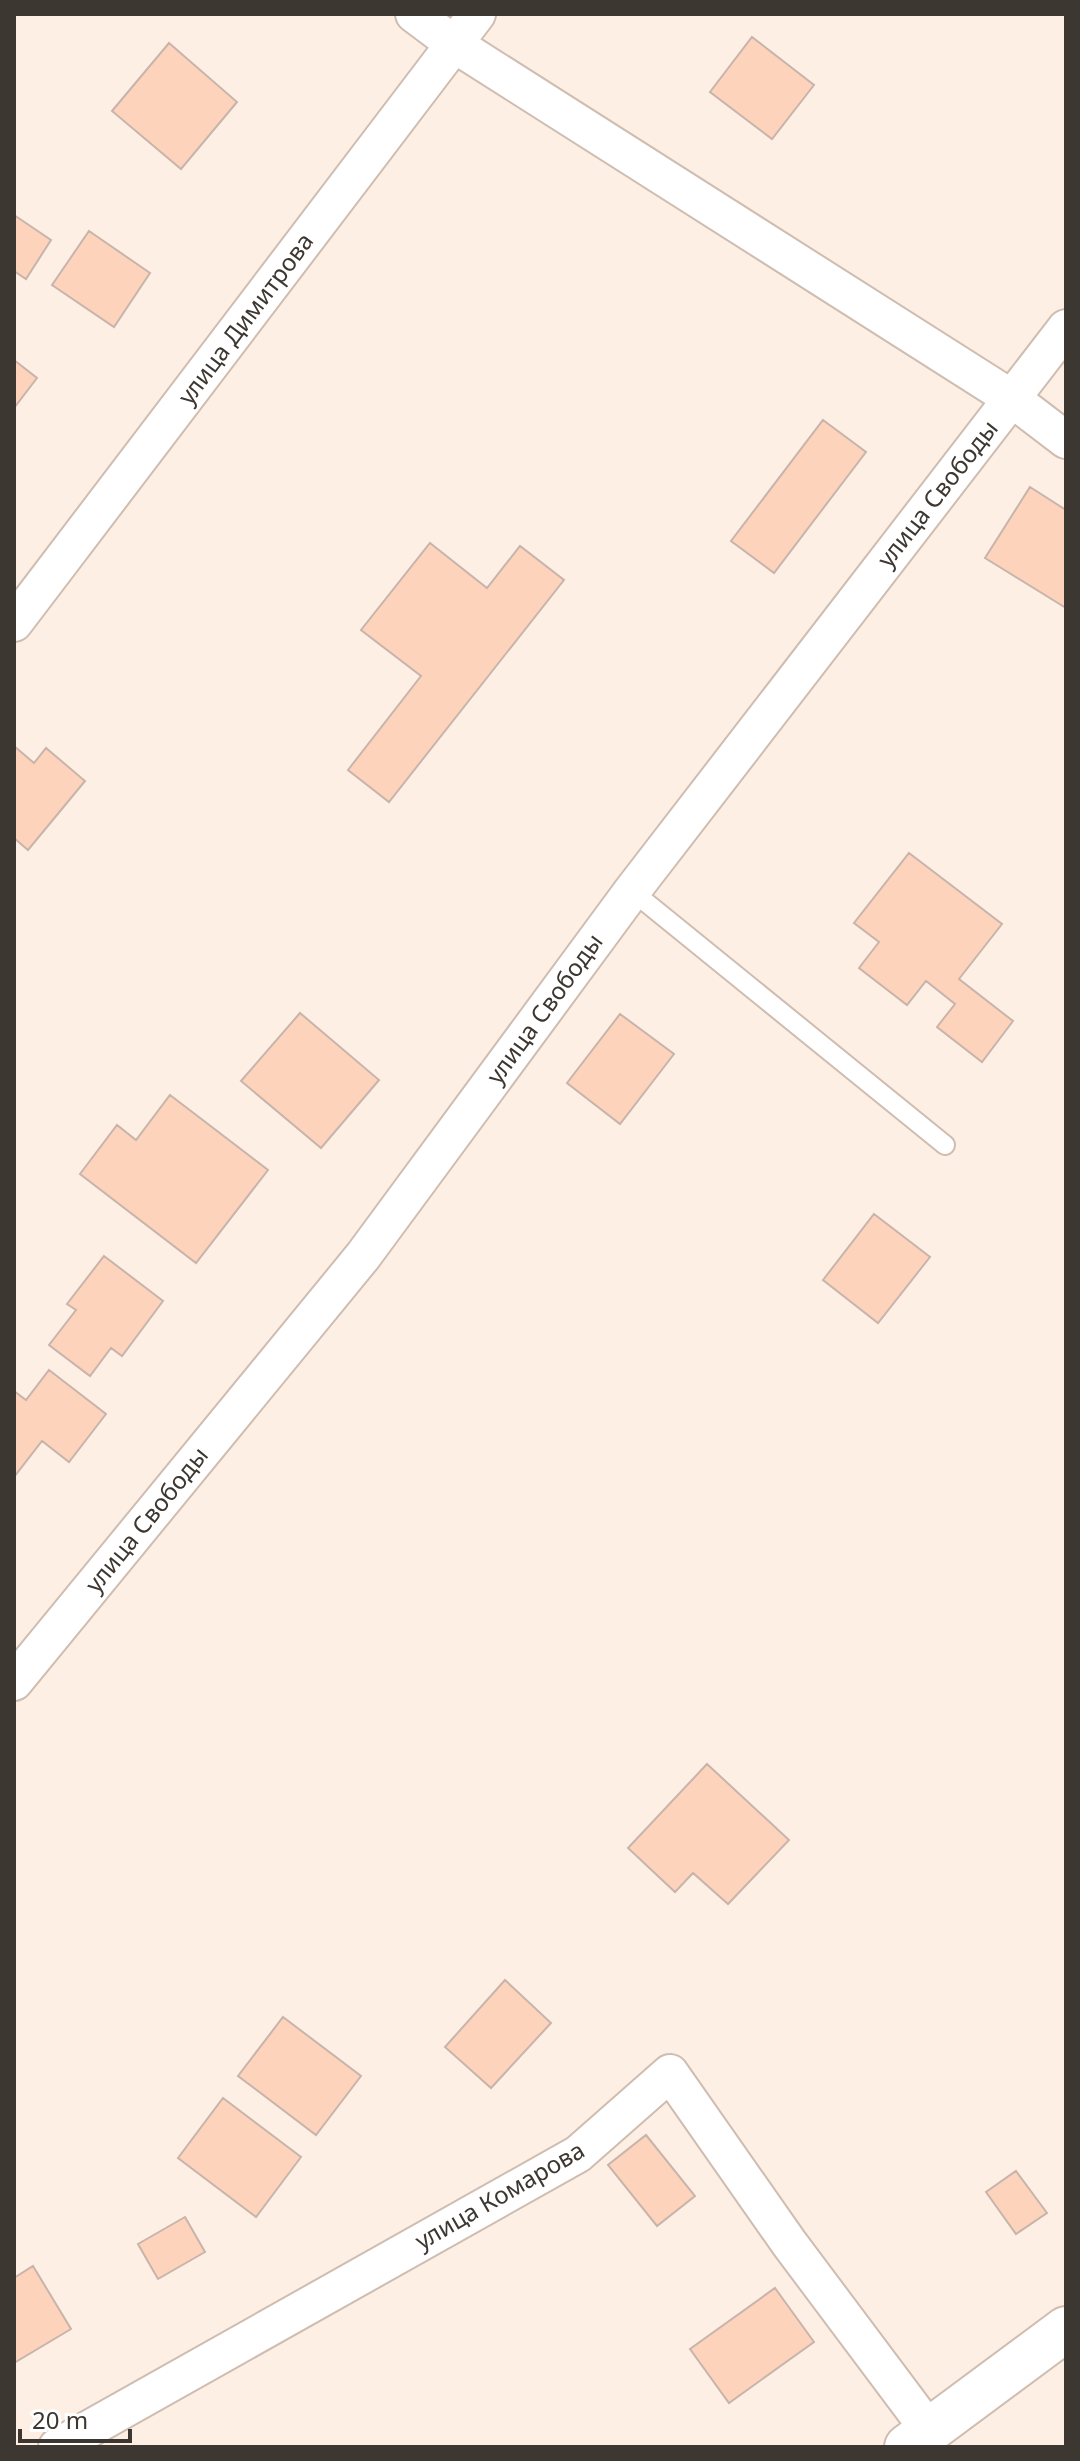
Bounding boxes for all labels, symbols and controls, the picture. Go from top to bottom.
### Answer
street label: улица Димитрова [169,226,320,411]
street label: улица Свободы [869,413,1005,574]
street label: улица Свободы [478,926,610,1090]
street label: улица Свободы [77,1439,215,1599]
street label: улица Комарова [408,2133,590,2257]
scale bar [20,2393,130,2443]
text: 20 m [32,2403,88,2436]

